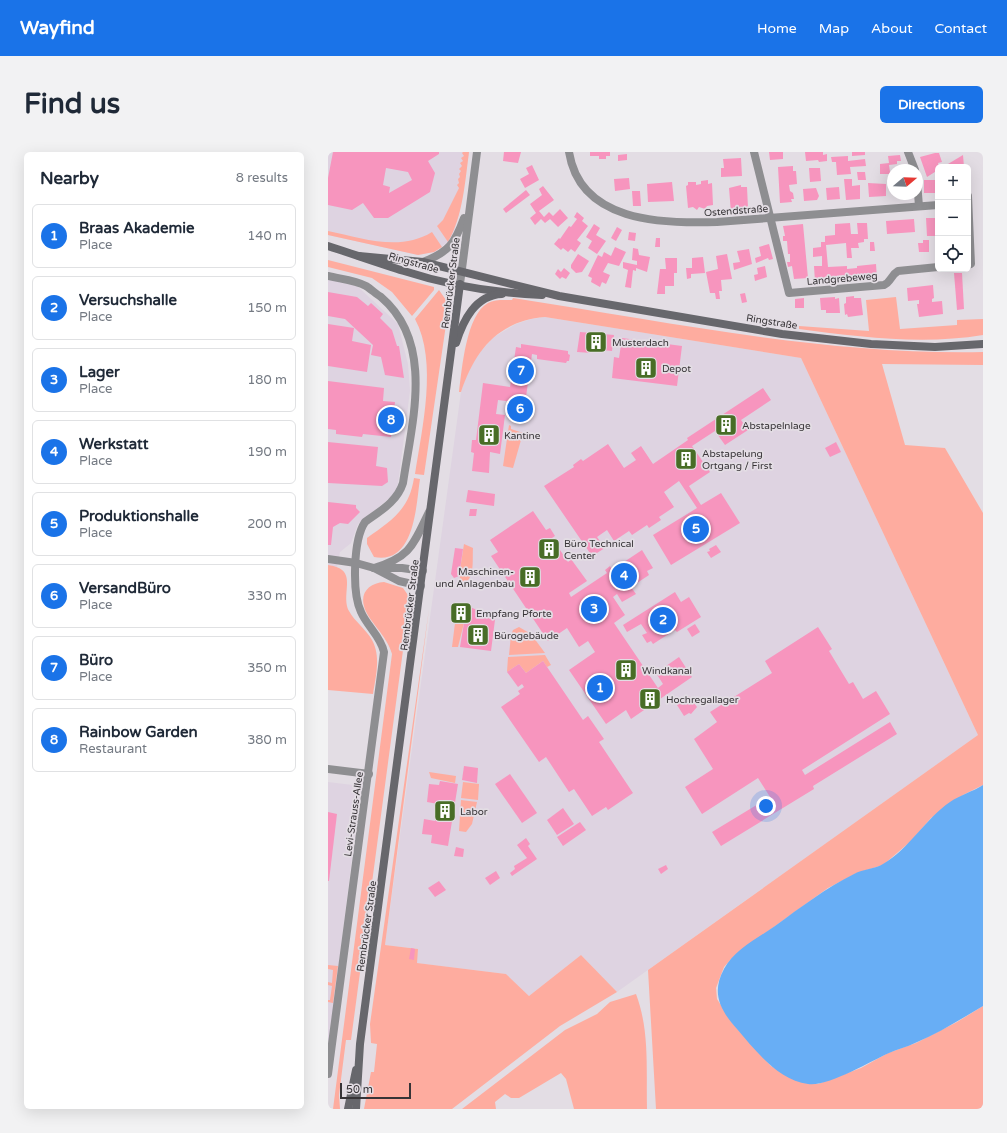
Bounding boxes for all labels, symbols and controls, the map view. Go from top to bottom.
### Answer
text: Wayfind [20,17,95,39]
text: Home [757,20,797,37]
text: Map [819,20,849,37]
text: About [871,20,913,37]
text: Contact [935,20,987,37]
button: Directions [880,86,983,123]
text: Find us [24,87,120,121]
north arrow [887,164,923,200]
map controls [935,164,971,272]
button: + [935,164,971,200]
text: Nearby [40,168,99,189]
text: 8 results [236,170,288,186]
button: − [935,200,971,236]
street label: Ostendstraße [704,203,769,219]
text: Braas Akademie [79,219,195,237]
text: 1 [50,228,58,244]
text: 140 m [247,228,287,244]
street label: Rembrücker Straße [439,236,463,329]
button: locate [935,236,971,272]
text: Place [79,237,112,253]
street label: Ringstraße [387,250,441,276]
street label: Landgrebeweg [806,270,878,288]
text: Versuchshalle [79,291,177,309]
text: 2 [50,300,58,316]
text: 150 m [247,300,287,316]
text: Place [79,309,112,325]
street label: Ringstraße [745,312,799,332]
building icon: Musterdach [583,329,609,355]
place label: Musterdach [612,337,669,349]
building icon: Depot [633,355,659,381]
pin: 7 [508,356,534,386]
text: Lager [79,363,120,381]
place label: Depot [662,363,691,375]
text: 3 [50,372,58,388]
text: 180 m [247,372,287,388]
text: Place [79,381,112,397]
pin: 6 [507,394,533,424]
pin: 8 [378,405,404,435]
building icon: Abstapelnlage [713,412,739,438]
place label: Abstapelnlage [742,420,811,432]
building icon: Kantine [476,422,502,448]
place label: Kantine [504,430,541,442]
text: Werkstatt [79,435,148,453]
text: 4 [50,444,58,460]
text: 190 m [247,444,287,460]
building icon: Abstapelung Ortgang / First [673,446,699,472]
place label: Abstapelung Ortgang / First [702,448,773,472]
text: Place [79,453,112,469]
text: Produktionshalle [79,507,199,525]
pin: 5 [683,514,709,544]
text: 5 [50,516,58,532]
text: 200 m [247,516,287,532]
text: Place [79,525,112,541]
building icon: Büro Technical Center [536,536,562,562]
place label: Büro Technical Center [564,538,634,562]
street label: Rembrücker Straße [398,558,422,651]
pin: 4 [611,561,637,591]
building icon: Maschinen- und Anlagenbau [517,564,543,590]
place label: Maschinen- und Anlagenbau [435,566,514,590]
text: VersandBüro [79,579,171,597]
text: 6 [50,588,58,604]
text: 330 m [247,588,287,604]
pin: 3 [581,594,607,624]
text: Place [79,597,112,613]
building icon: Empfang Pforte [448,600,474,626]
pin: 2 [650,605,676,635]
place label: Empfang Pforte [476,608,552,620]
building icon: Bürogebäude [465,622,491,648]
place label: Bürogebäude [494,630,559,642]
text: Büro [79,651,113,669]
building icon: Windkanal [613,657,639,683]
text: 7 [50,660,58,676]
text: 350 m [247,660,287,676]
place label: Windkanal [642,665,692,677]
text: Place [79,669,112,685]
pin: 1 [587,673,613,703]
building icon: Hochregallager [637,686,663,712]
place label: Hochregallager [666,694,739,706]
text: Rainbow Garden [79,723,198,741]
text: 8 [50,732,58,748]
text: 380 m [247,732,287,748]
text: Restaurant [79,741,147,757]
street label: Levi-Strauss-Allee [342,771,366,857]
your location [756,796,776,816]
building icon: Labor [432,798,458,824]
place label: Labor [460,806,488,818]
street label: Rembrücker Straße [355,879,379,972]
scale bar [340,1081,411,1100]
text: 50 m [346,1083,373,1096]

